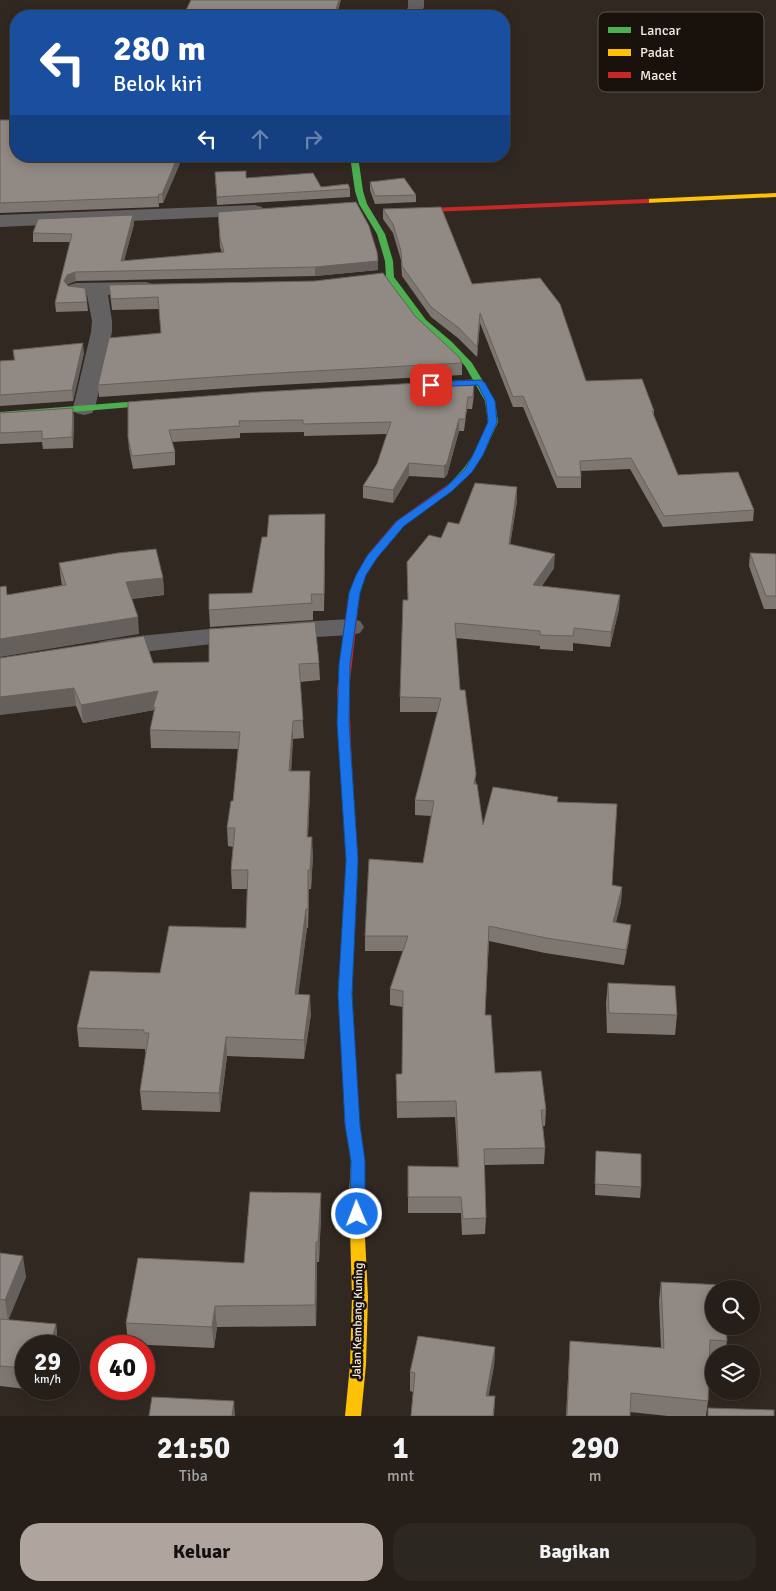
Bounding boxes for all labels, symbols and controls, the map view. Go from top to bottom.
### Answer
legend [598,12,764,92]
text: Lancar [640,22,682,39]
text: 280 m [113,27,206,70]
icon: left [30,30,95,95]
text: Padat [640,44,674,61]
text: Macet [640,67,677,84]
text: Belok kiri [113,70,202,97]
icon: left [193,125,221,153]
icon: ahead [246,125,274,153]
icon: right [299,125,327,153]
pin [410,364,452,406]
icon: arrive [417,371,445,399]
position arrow [330,1187,382,1239]
street label: Jalan Kembang Kuning [349,1263,367,1379]
map controls [705,1280,760,1400]
button: search [705,1280,760,1335]
speed limit sign: 40 [90,1335,155,1400]
button: layers [705,1345,760,1400]
text: 29 [34,1346,61,1377]
text: km/h [34,1372,61,1387]
text: 21:50 [157,1430,230,1467]
text: 1 [392,1430,409,1467]
text: 290 [571,1430,619,1467]
text: Tiba [179,1466,208,1486]
text: mnt [387,1466,414,1486]
text: m [589,1466,601,1486]
button: Keluar [20,1523,383,1581]
button: Bagikan [393,1523,756,1581]

